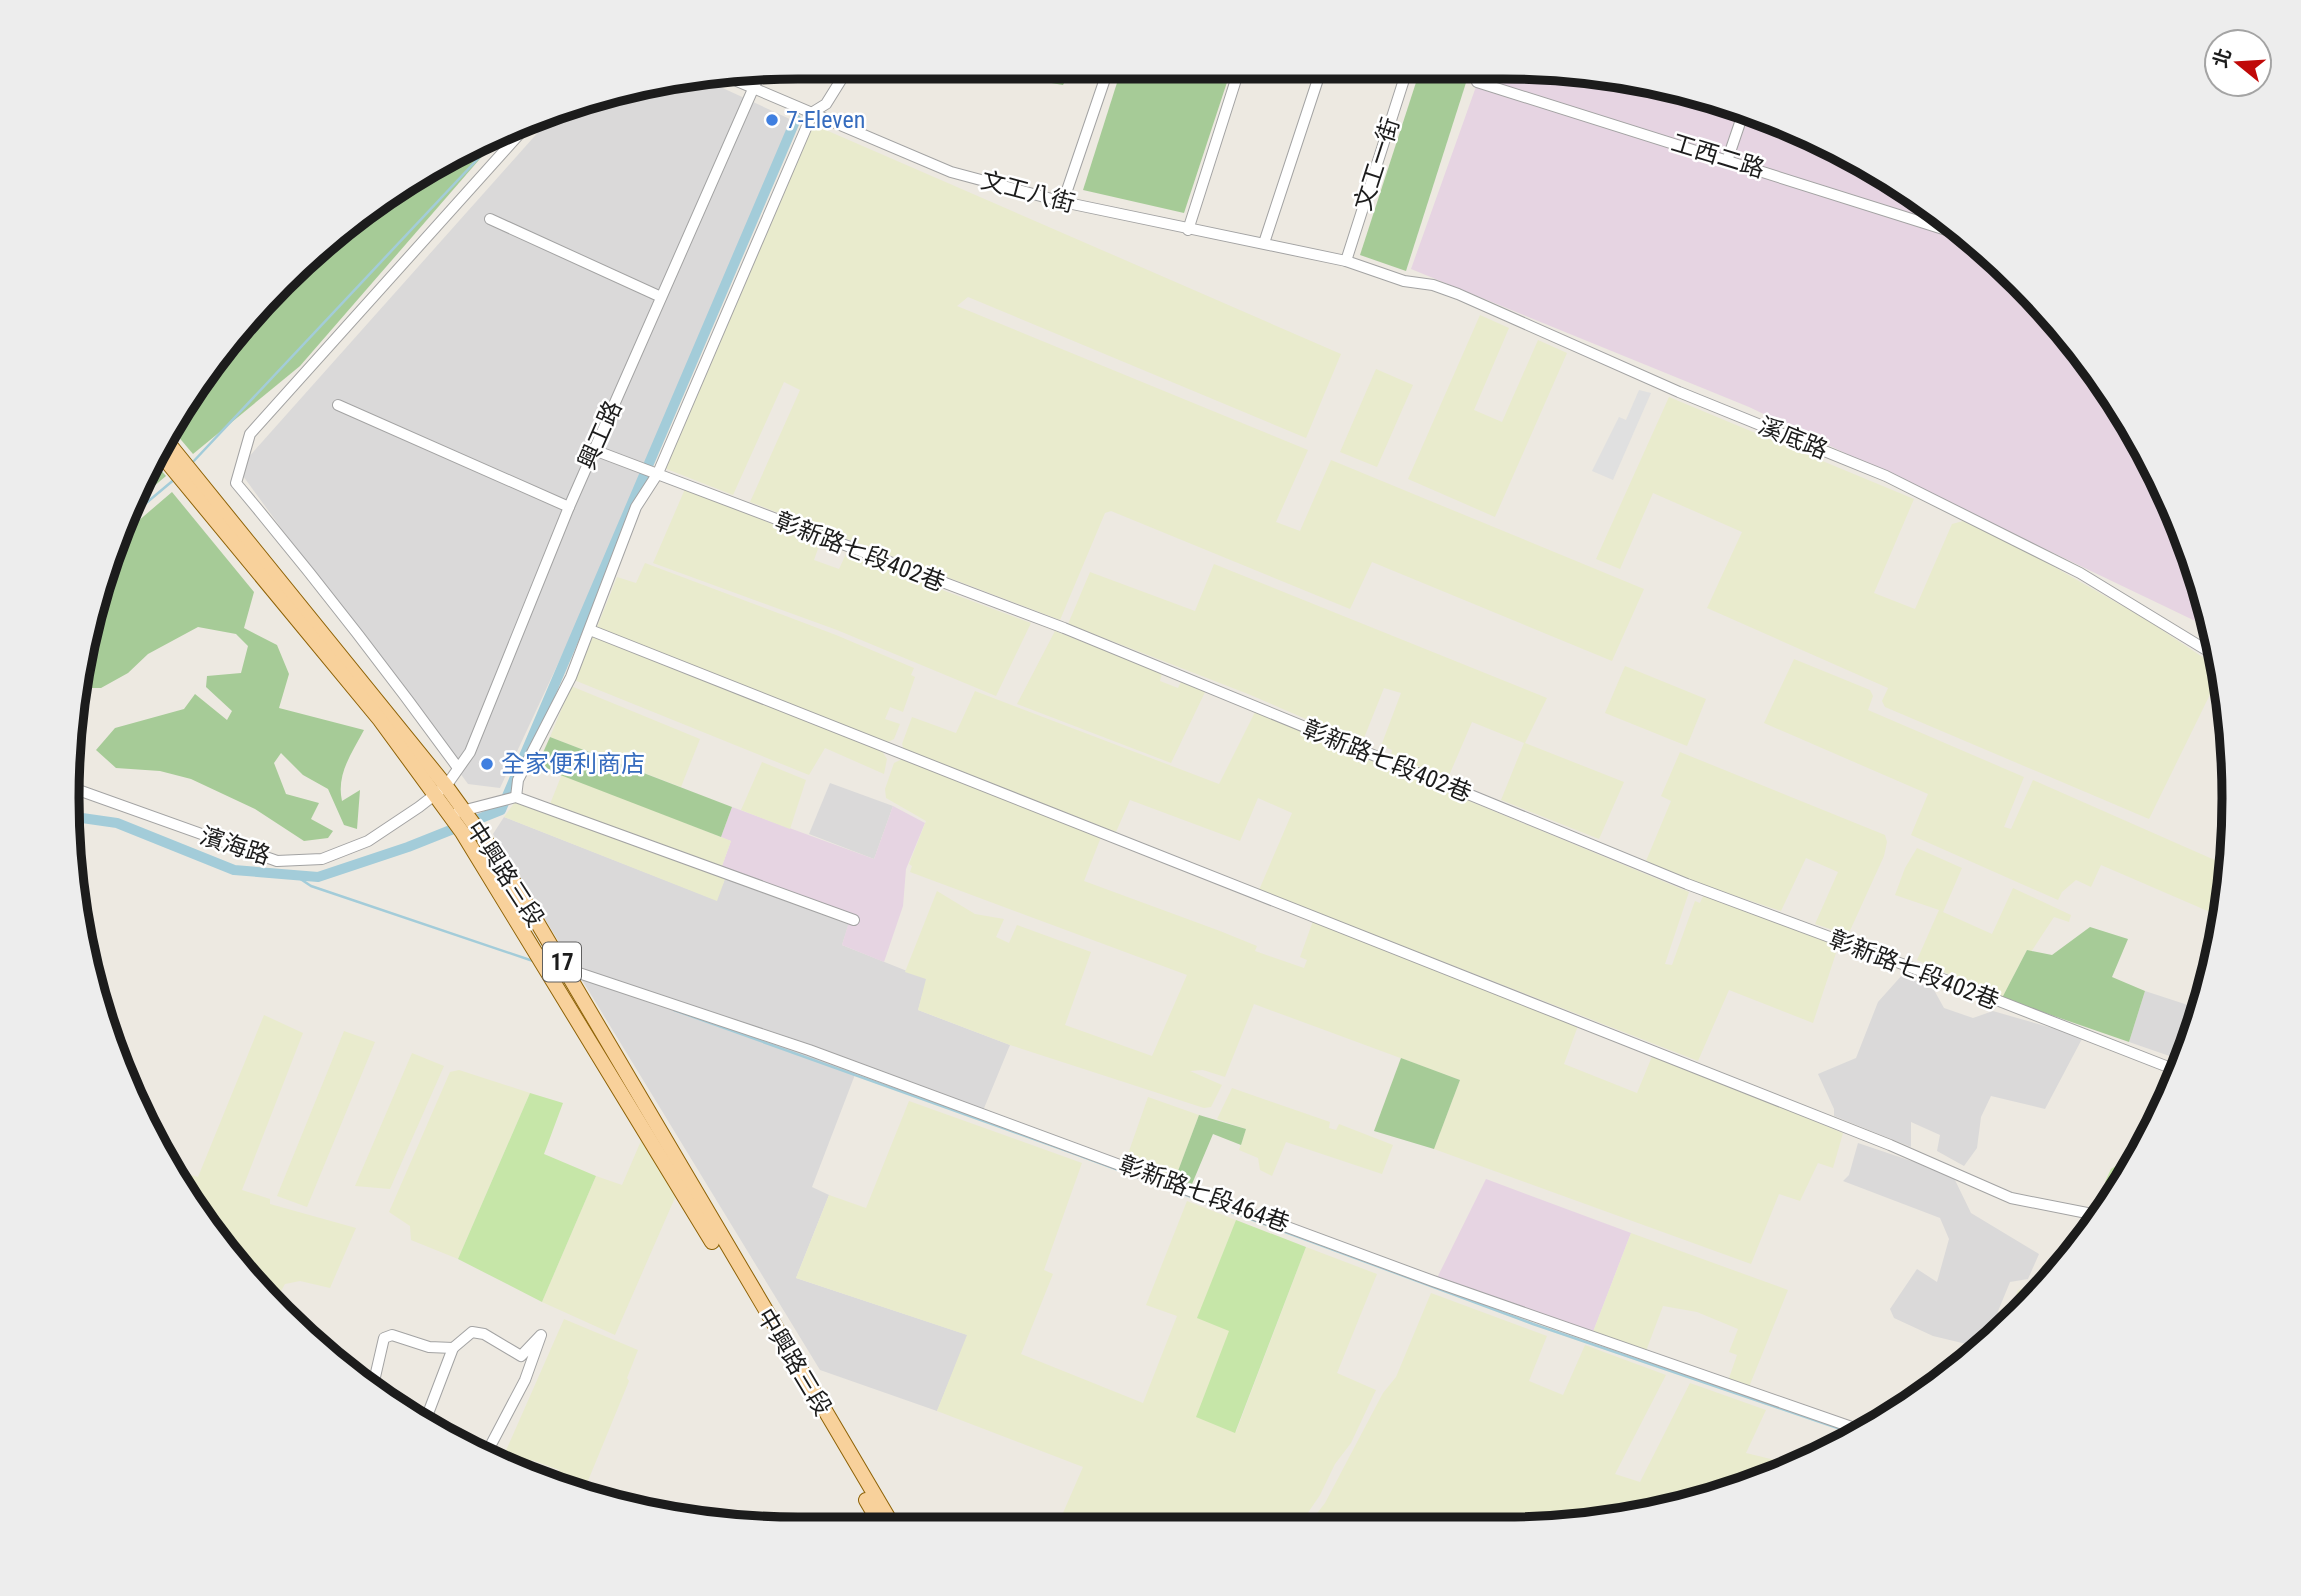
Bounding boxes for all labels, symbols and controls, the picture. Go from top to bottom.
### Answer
north arrow [2203,28,2273,98]
text: 北 [2208,45,2236,70]
place label: 7-Eleven [786,106,865,134]
marker: 7-Eleven [764,112,780,128]
street label: 文工一街 [1349,114,1405,214]
street label: 工西二路 [1668,129,1768,183]
street label: 文工八街 [978,166,1078,218]
street label: 興工路 [573,396,627,474]
street label: 溪底路 [1754,412,1832,464]
street label: 彰新路七段402巷 [771,507,949,597]
street label: 彰新路七段402巷 [1299,714,1475,808]
place label: 全家便利商店 [501,750,645,778]
marker: 全家便利商店 [479,756,495,772]
street label: 中興路三段 [461,816,549,932]
street label: 濱海路 [196,822,274,870]
street label: 彰新路七段402巷 [1825,925,2003,1015]
road number: 17 [543,942,581,981]
street label: 彰新路七段464巷 [1115,1150,1293,1238]
street label: 中興路三段 [751,1303,837,1421]

